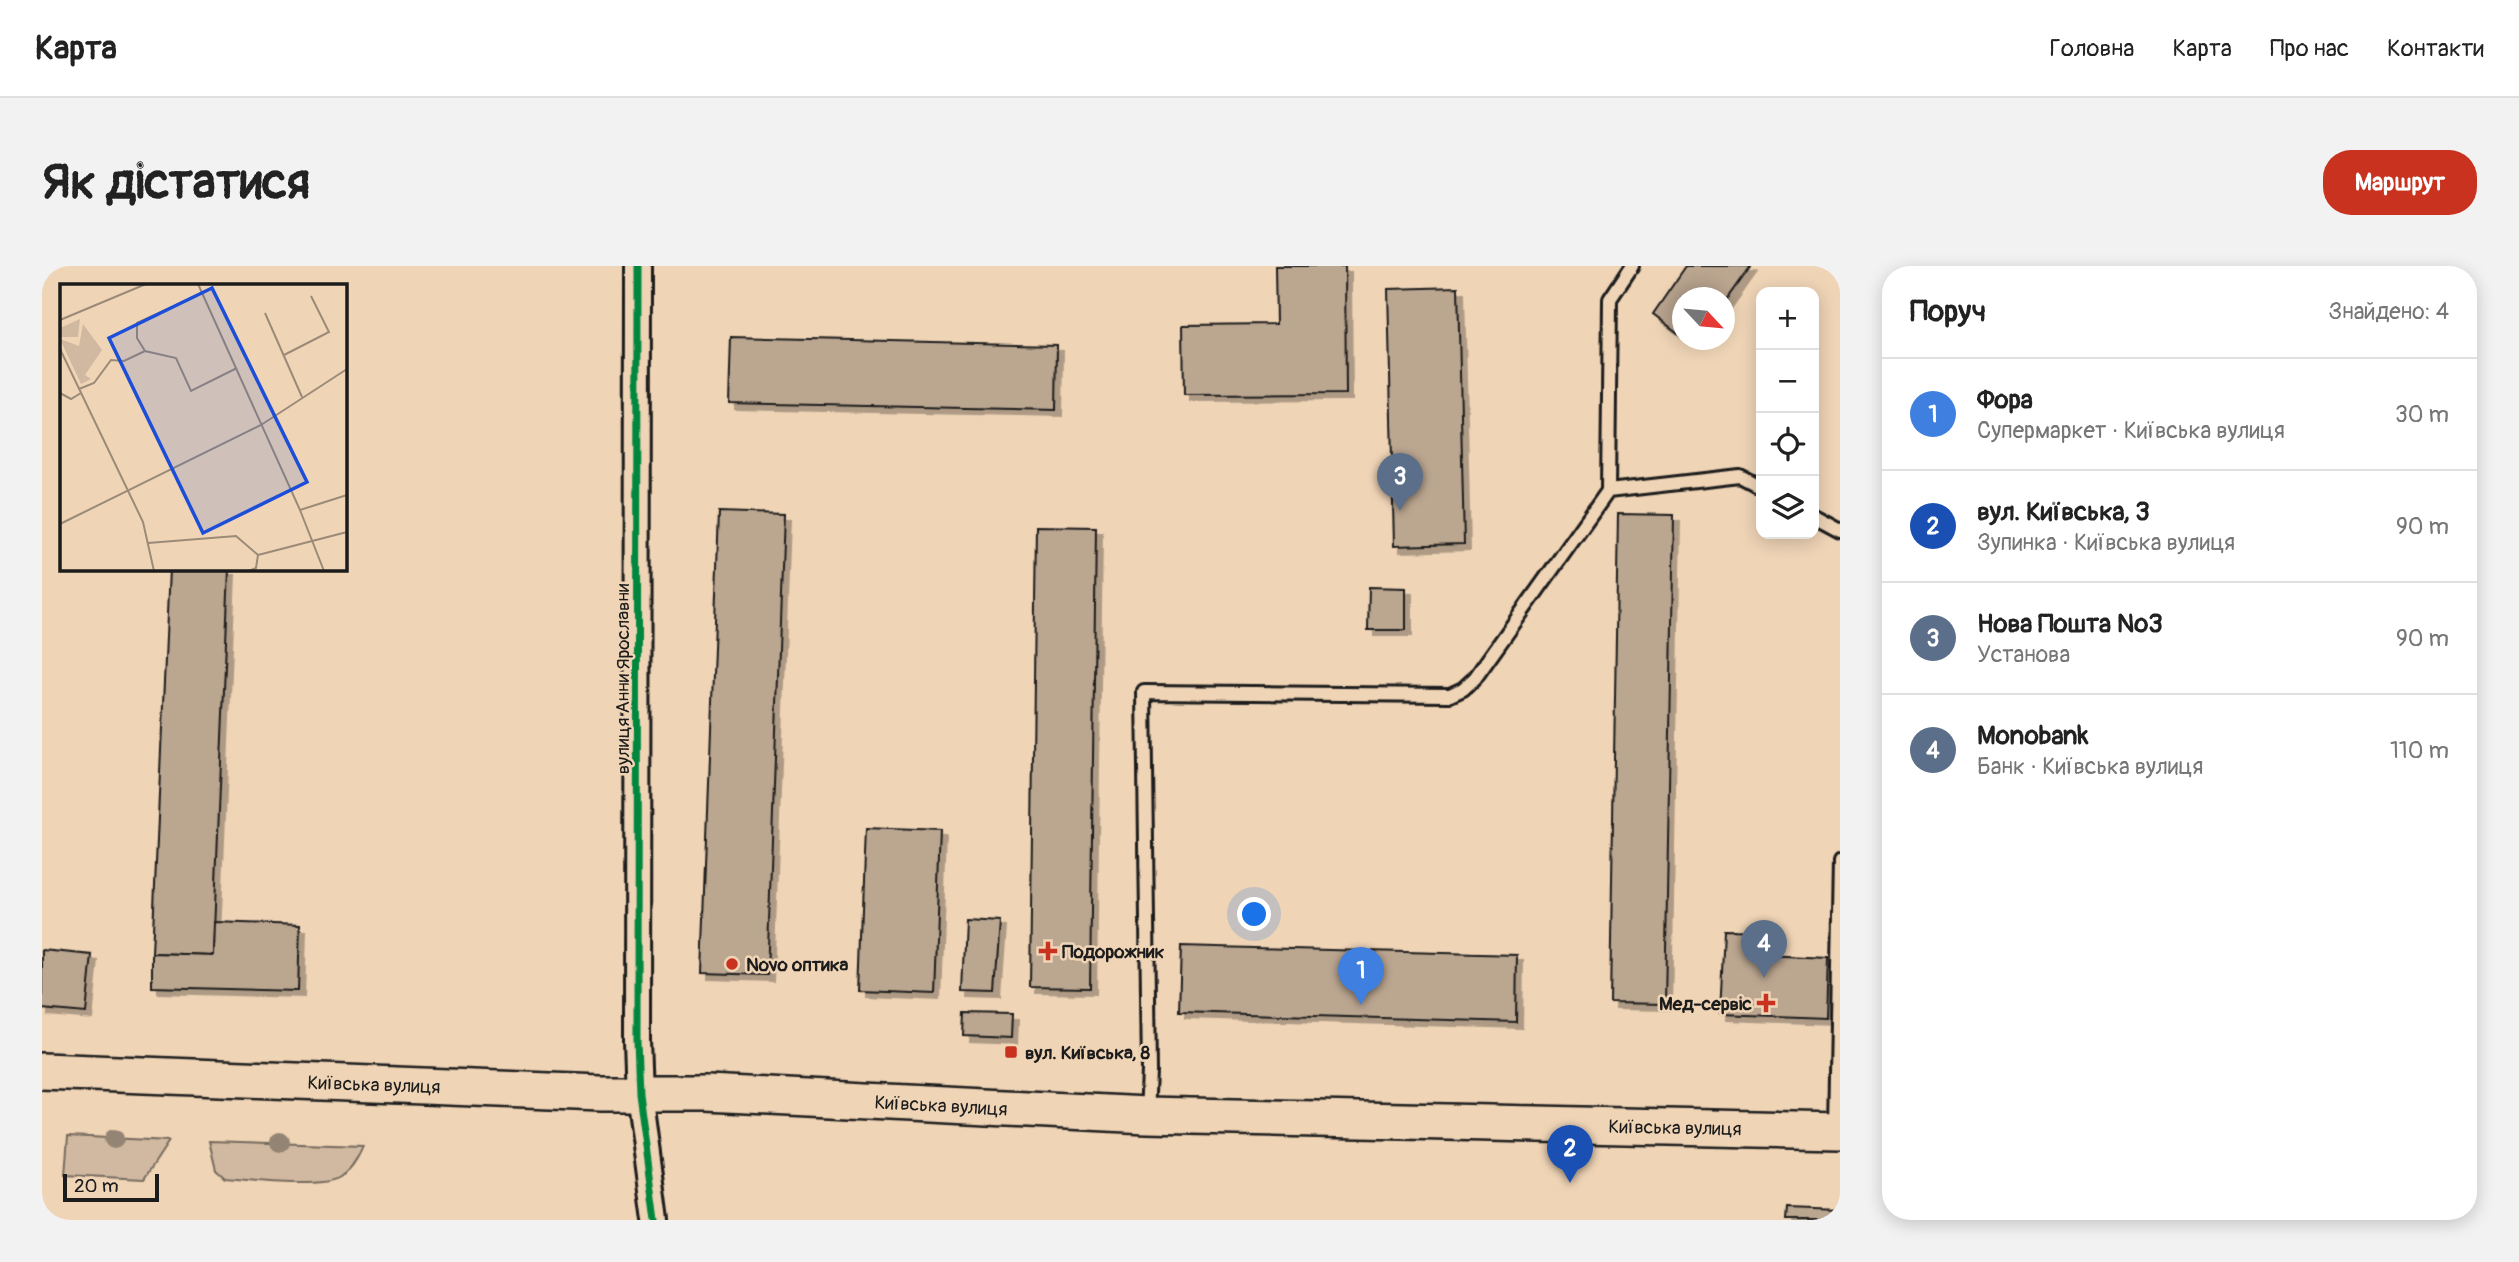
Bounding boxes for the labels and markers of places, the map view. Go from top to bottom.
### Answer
pin: 3 [1377,453,1423,511]
pin: 4 [1741,920,1787,978]
place label: Подорожник [1062,940,1164,964]
marker: Подорожник [1040,943,1056,959]
pin: 1 [1338,947,1384,1005]
place label: Novo оптика [746,953,849,977]
marker: Novo оптика [724,956,740,972]
place label: Мед-сервіс [1659,992,1752,1016]
marker: Мед-сервіс [1758,995,1774,1011]
place label: вул. Київська, 8 [1025,1041,1151,1065]
marker: вул. Київська, 8 [1003,1044,1019,1060]
pin: 2 [1547,1125,1593,1183]

